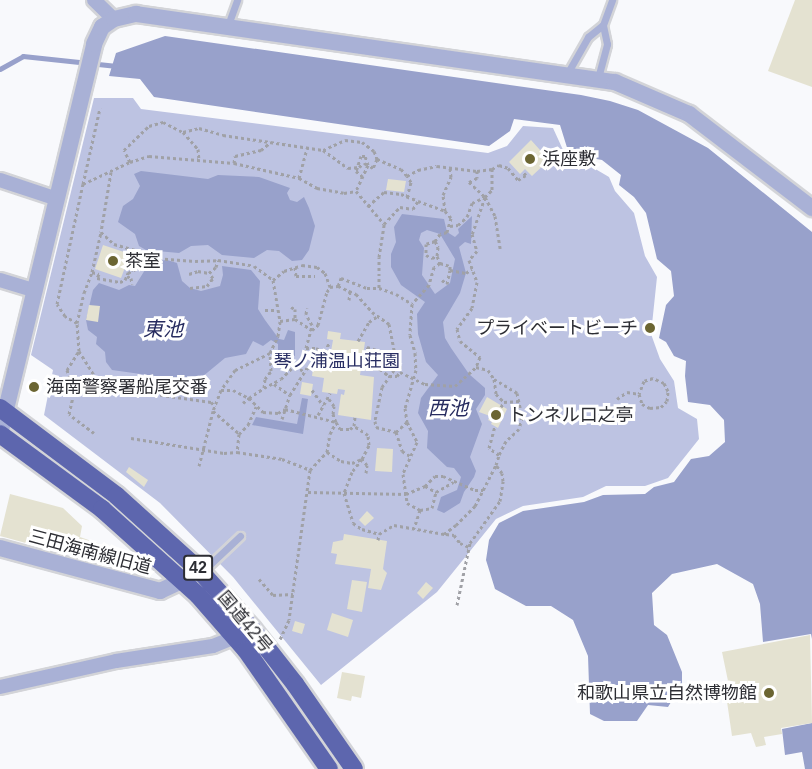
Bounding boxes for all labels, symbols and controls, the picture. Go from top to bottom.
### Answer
place label: 浜座敷 [542,148,596,170]
marker: 浜座敷 [523,152,537,166]
place label: 茶室 [125,250,161,272]
marker: 茶室 [106,254,120,268]
water label: 東池 [143,317,183,341]
place label: プライベートビーチ [476,317,638,339]
marker: プライベートビーチ [643,321,657,335]
park label: 琴ノ浦温山荘園 [274,350,400,372]
place label: 海南警察署船尾交番 [46,376,208,398]
marker: 海南警察署船尾交番 [27,380,41,394]
water label: 西池 [428,396,468,420]
place label: トンネル口之亭 [508,404,634,426]
marker: トンネル口之亭 [489,408,503,422]
street label: 三田海南線旧道 [26,525,154,579]
road number: 42 [183,555,213,581]
street label: 国道42号 [213,587,277,657]
place label: 和歌山県立自然博物館 [577,682,757,704]
marker: 和歌山県立自然博物館 [762,686,776,700]

